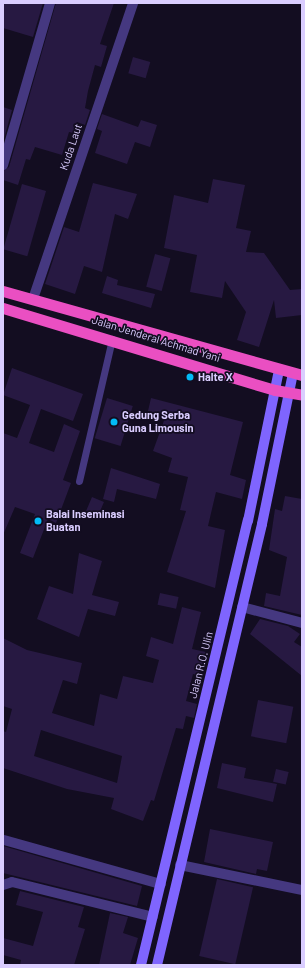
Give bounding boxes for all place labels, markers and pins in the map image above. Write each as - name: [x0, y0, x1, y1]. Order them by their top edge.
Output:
- place label: Halte X: [198, 370, 233, 384]
- marker: Halte X: [185, 372, 195, 382]
- place label: Gedung Serba Guna Limousin: [122, 409, 193, 435]
- marker: Gedung Serba Guna Limousin: [109, 417, 119, 427]
- place label: Balai Inseminasi Buatan: [46, 508, 125, 534]
- marker: Balai Inseminasi Buatan: [33, 516, 43, 526]

